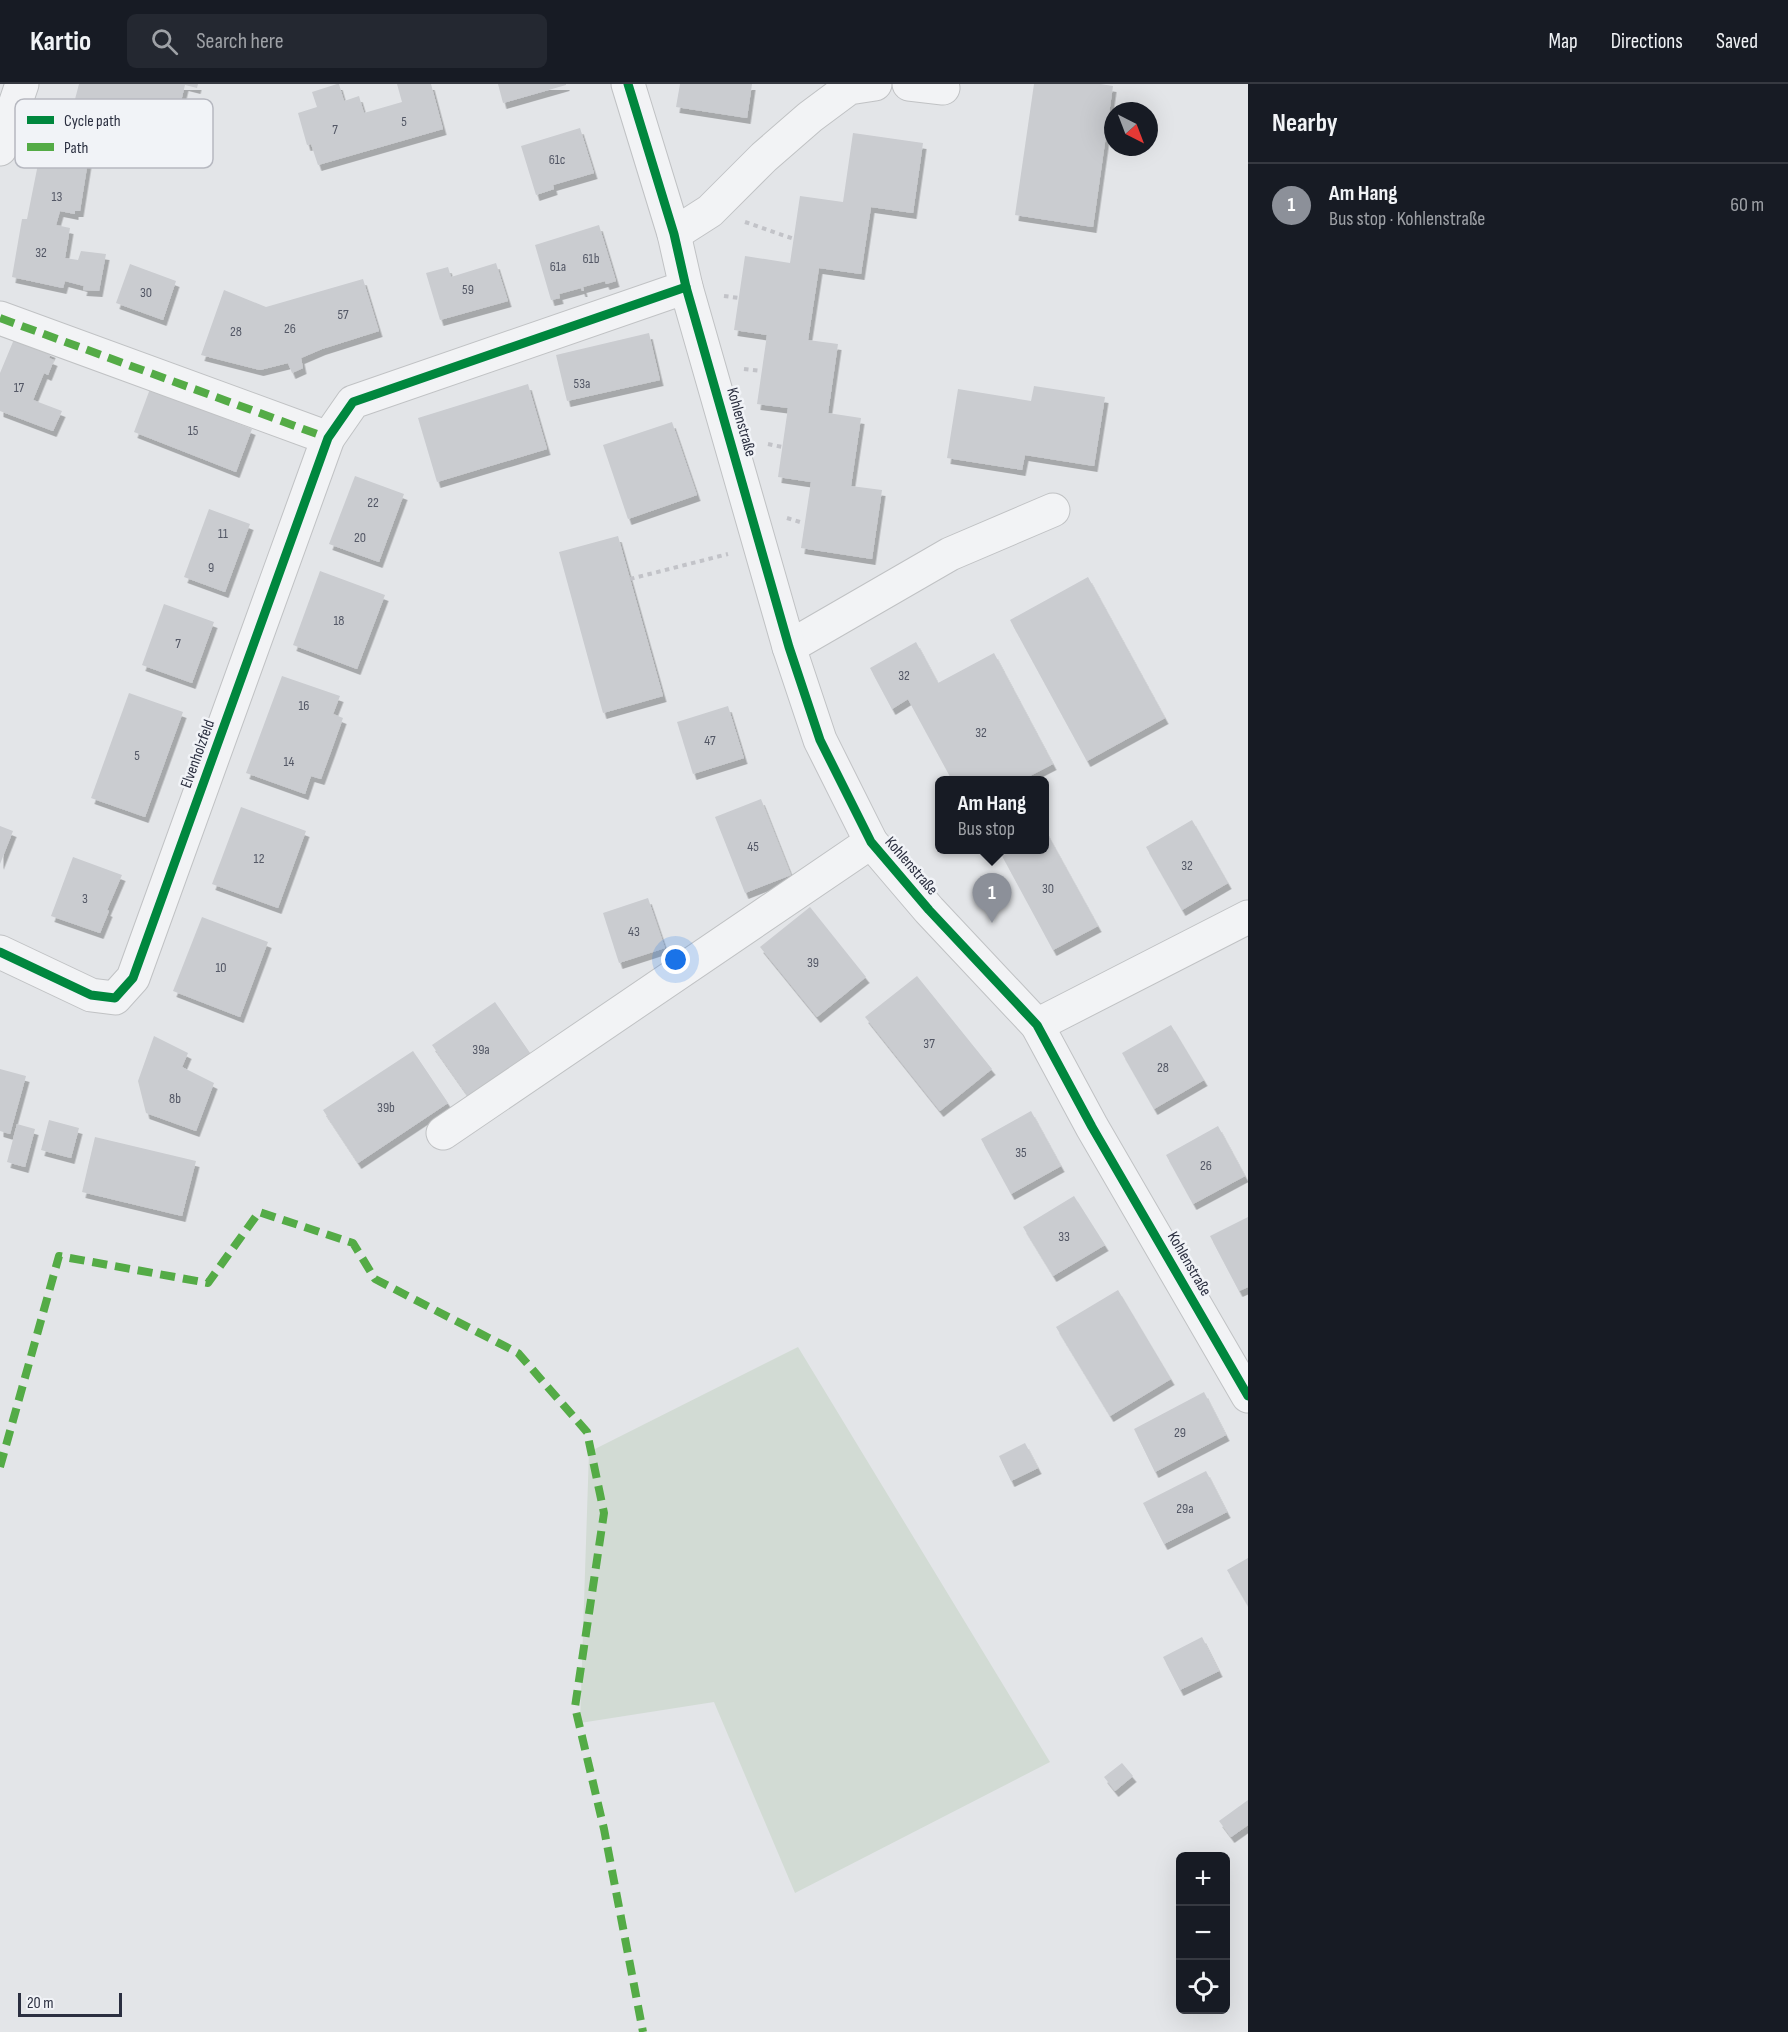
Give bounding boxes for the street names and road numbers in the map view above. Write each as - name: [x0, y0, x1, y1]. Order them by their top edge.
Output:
- street label: Kohlenstraße: [722, 385, 760, 459]
- street label: Elvenholzfeld: [177, 717, 219, 791]
- street label: Kohlenstraße: [881, 833, 941, 899]
- street label: Kohlenstraße: [1163, 1229, 1215, 1299]

